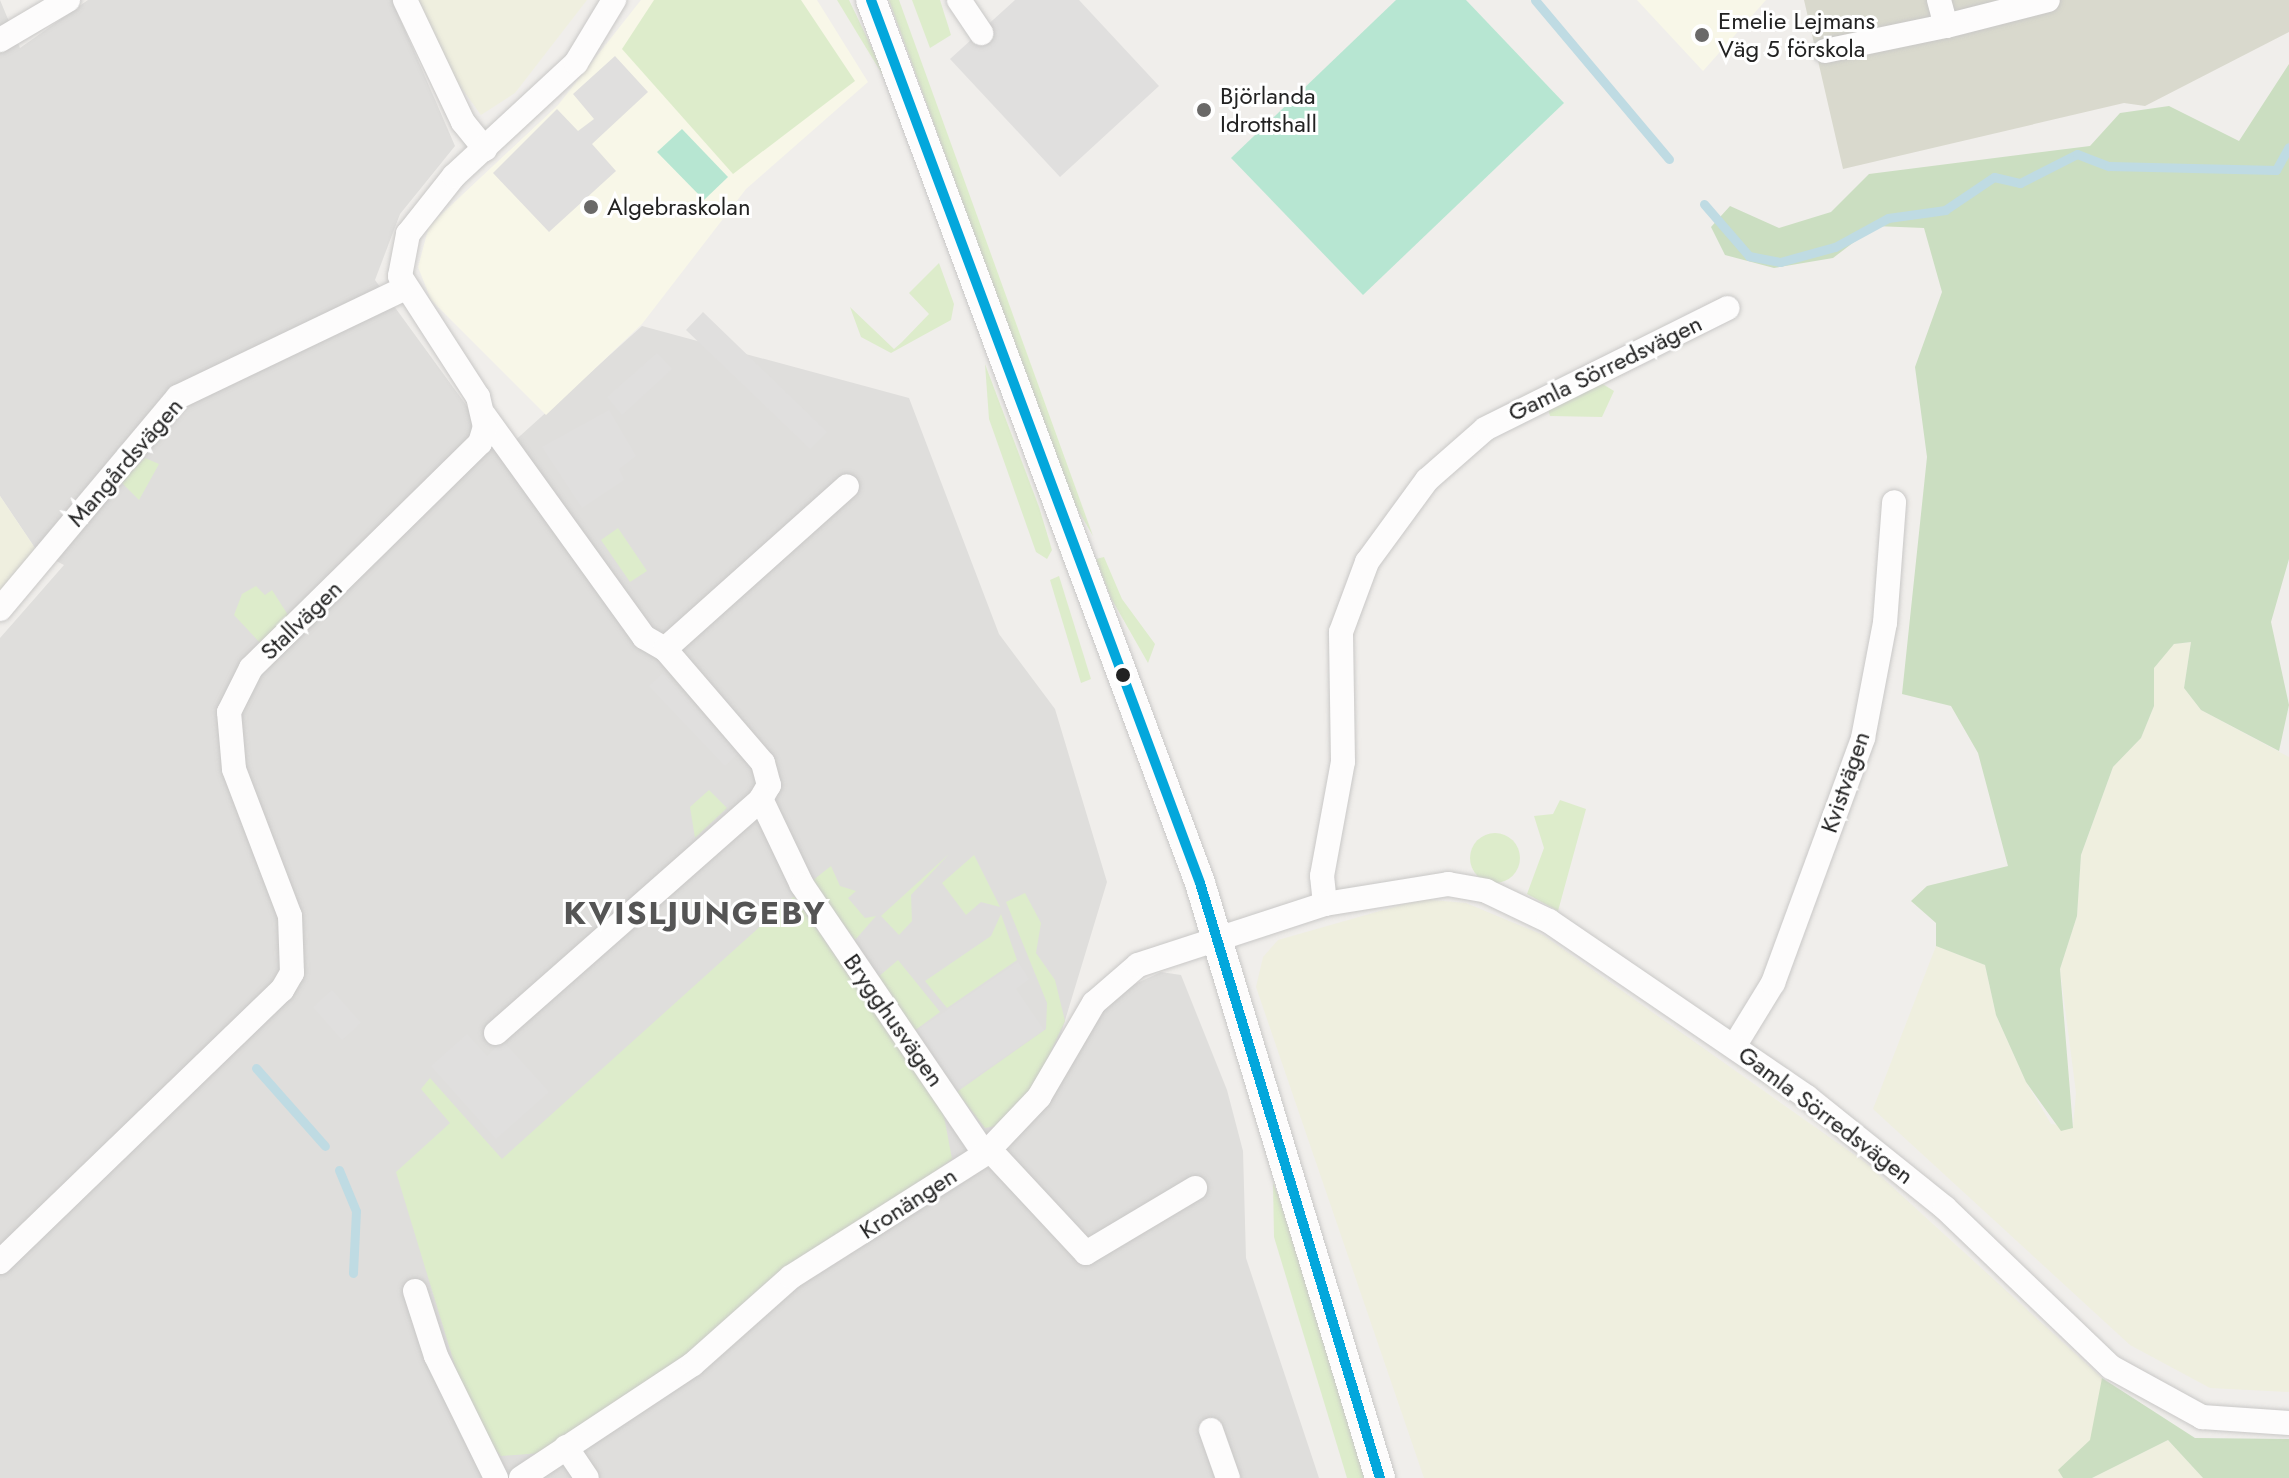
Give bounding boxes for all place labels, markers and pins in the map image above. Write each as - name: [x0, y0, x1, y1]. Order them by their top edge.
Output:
- place label: Emelie Lejmans Väg 5 förskola: [1718, 7, 1875, 63]
- marker: Emelie Lejmans Väg 5 förskola: [1693, 26, 1711, 44]
- place label: Björlanda Idrottshall: [1220, 82, 1317, 138]
- marker: Björlanda Idrottshall: [1195, 101, 1213, 119]
- place label: Algebraskolan: [607, 193, 750, 221]
- marker: Algebraskolan: [582, 198, 600, 216]
- unlabelled marker: [1115, 667, 1131, 683]

